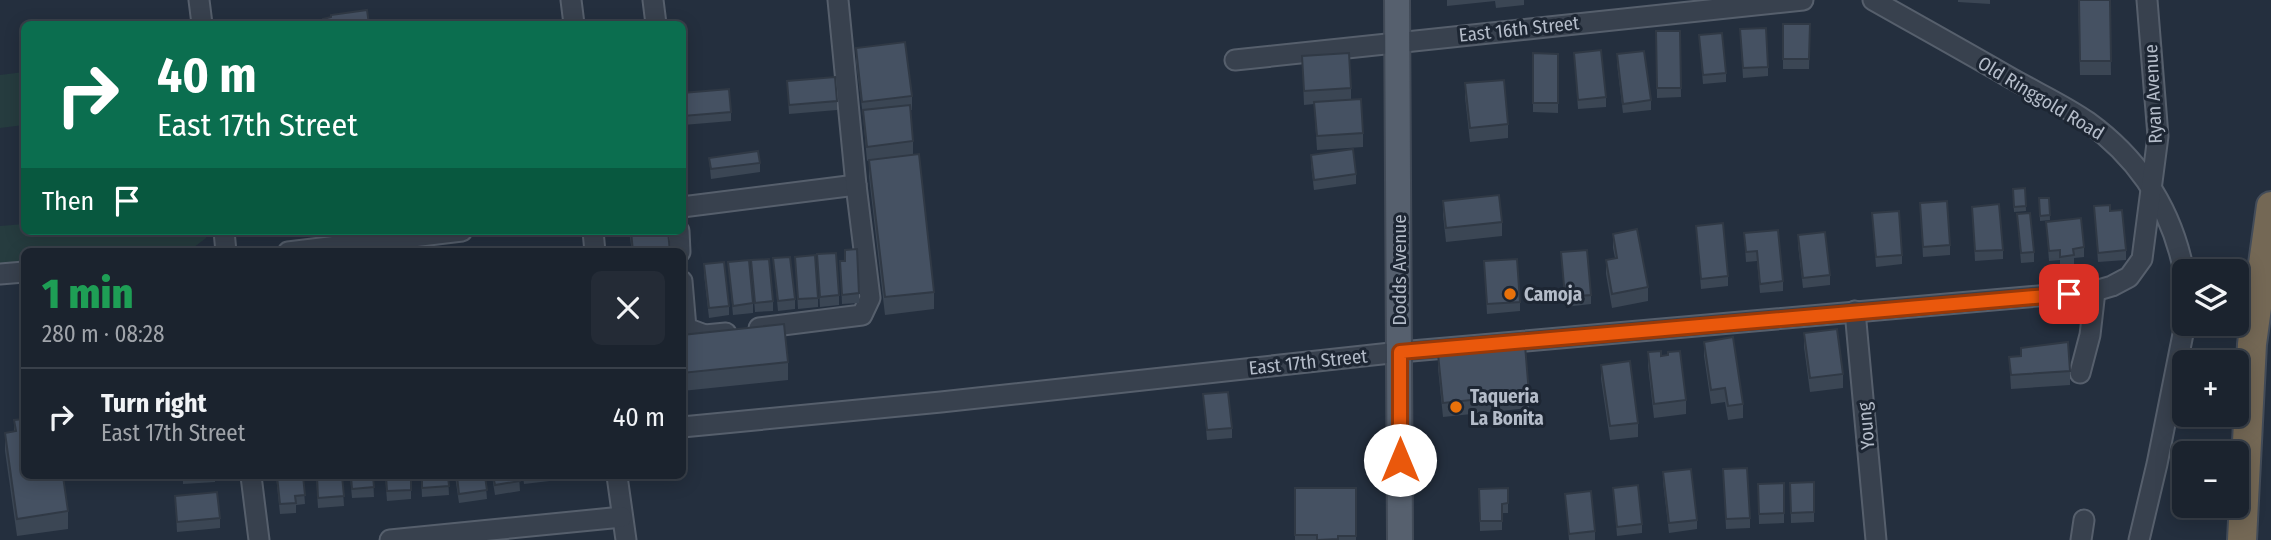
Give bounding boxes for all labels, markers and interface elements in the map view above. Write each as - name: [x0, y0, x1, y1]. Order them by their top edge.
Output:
- street label: East 16th Street: [1458, 11, 1581, 47]
- street label: Ryan Avenue: [2139, 44, 2167, 144]
- text: 40 m: [157, 46, 257, 105]
- icon: right: [42, 49, 133, 140]
- street label: Old Ringgold Road: [1974, 51, 2108, 145]
- text: East 17th Street: [157, 106, 358, 144]
- icon: arrive: [108, 182, 146, 220]
- text: Then: [42, 186, 94, 217]
- street label: Dodds Avenue: [1388, 214, 1411, 326]
- map controls: [2172, 259, 2249, 518]
- button: layers: [2172, 259, 2249, 336]
- pin: [2039, 264, 2099, 324]
- text: 1 min: [42, 269, 133, 319]
- button: close: [591, 271, 665, 345]
- icon: arrive: [2050, 275, 2088, 313]
- place label: Camoja: [1524, 283, 1582, 306]
- marker: Camoja: [1502, 286, 1518, 302]
- text: 280 m · 08:28: [42, 320, 164, 348]
- street label: East 17th Street: [1248, 344, 1369, 380]
- button: +: [2172, 350, 2249, 427]
- place label: Taqueria La Bonita: [1470, 385, 1544, 430]
- text: Turn right: [101, 388, 207, 419]
- icon: right: [42, 398, 80, 436]
- marker: Taqueria La Bonita: [1448, 399, 1464, 415]
- street label: Young: [1852, 401, 1880, 451]
- text: 40 m: [613, 402, 665, 433]
- text: East 17th Street: [101, 419, 245, 447]
- position arrow: [1363, 423, 1437, 497]
- button: −: [2172, 441, 2249, 518]

